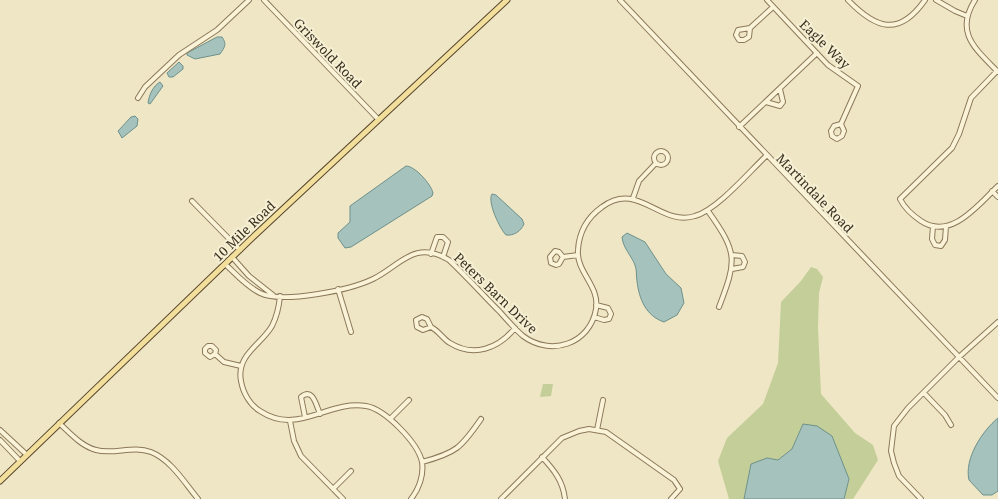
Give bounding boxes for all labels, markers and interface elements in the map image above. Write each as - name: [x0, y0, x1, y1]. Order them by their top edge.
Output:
- street label: Griswold Road: [290, 14, 366, 92]
- street label: Eagle Way: [796, 15, 855, 73]
- street label: Martindale Road: [772, 149, 858, 237]
- street label: 10 Mile Road: [209, 197, 279, 265]
- street label: Peters Barn Drive: [450, 248, 542, 338]

